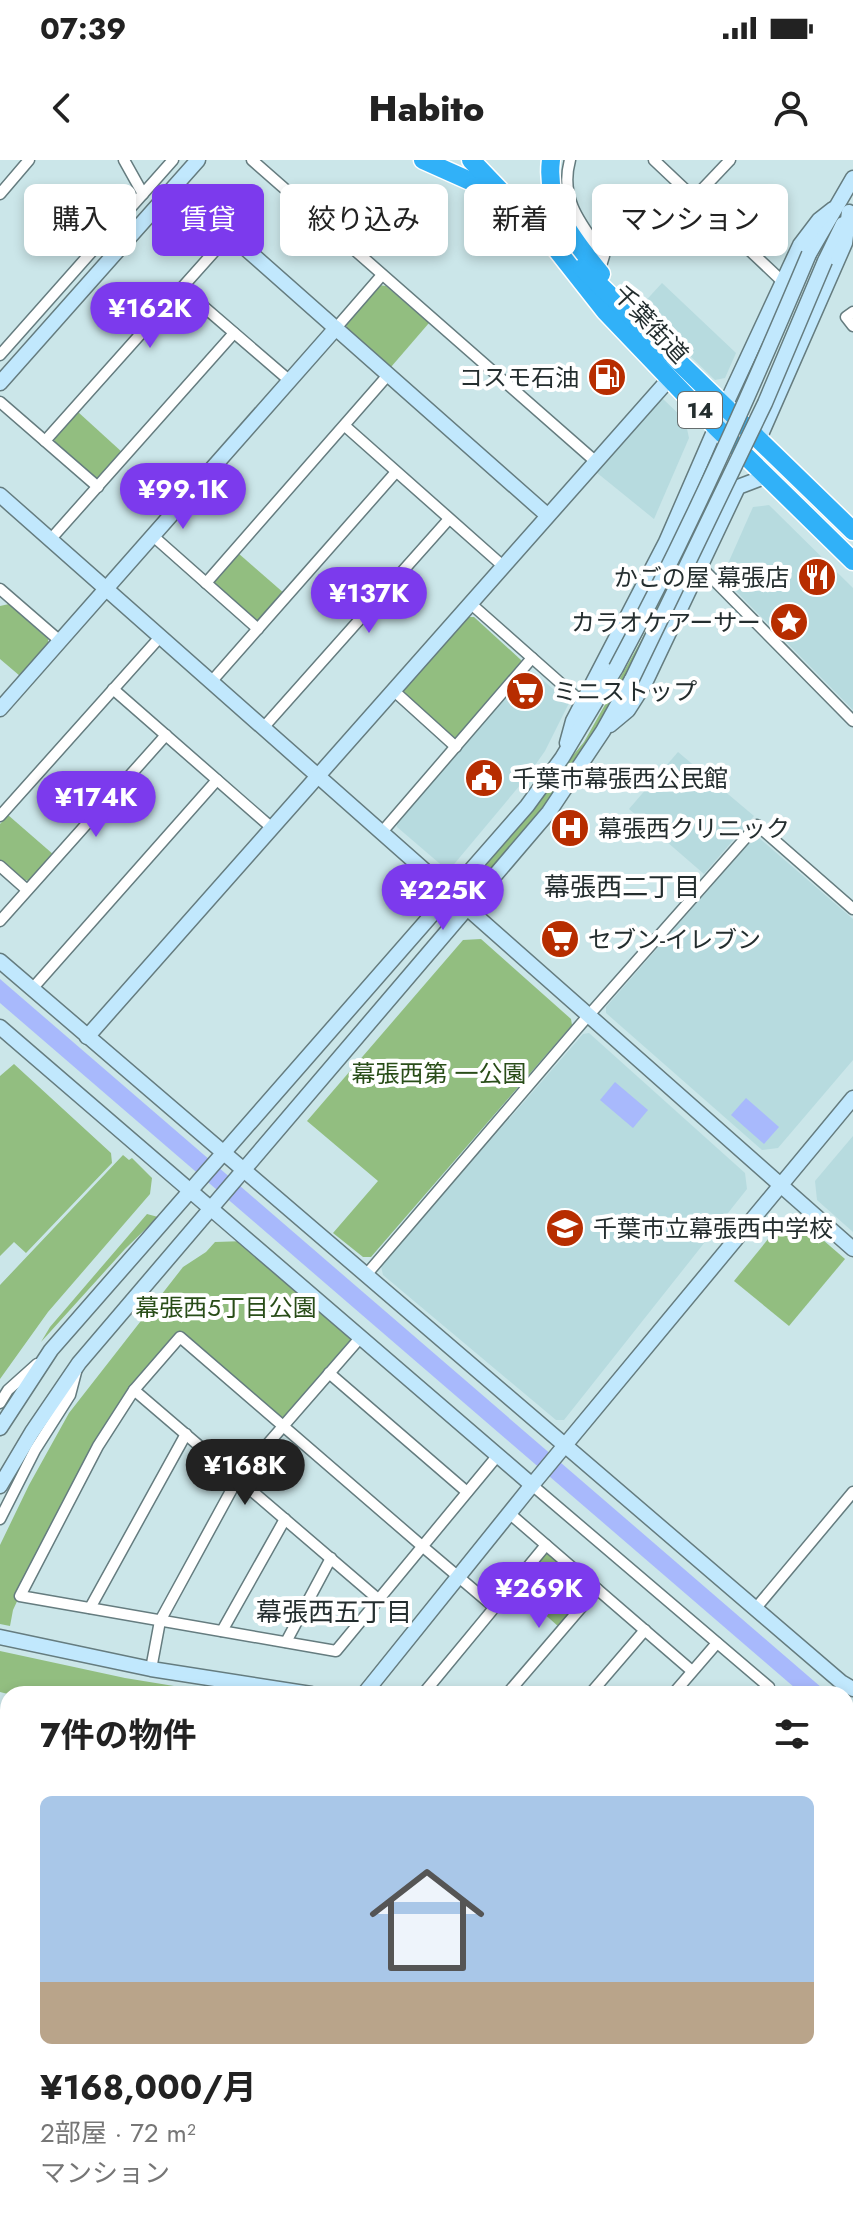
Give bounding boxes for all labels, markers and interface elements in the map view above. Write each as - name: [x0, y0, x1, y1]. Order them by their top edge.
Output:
- text: 07:39: [40, 7, 126, 50]
- text: Habito: [369, 82, 484, 134]
- icon: back: [40, 86, 84, 130]
- icon: person: [769, 86, 813, 130]
- chip: 購入: [24, 184, 136, 256]
- chip: 賃貸: [152, 184, 264, 256]
- chip: 絞り込み: [280, 184, 448, 256]
- chip: 新着: [464, 184, 576, 256]
- chip: マンション: [592, 184, 788, 256]
- street label: 千葉街道: [605, 277, 697, 371]
- pin: ¥162K: [94, 282, 206, 350]
- text: ¥162K: [108, 289, 192, 327]
- fuel station icon: コスモ石油: [586, 356, 628, 398]
- place label: コスモ石油: [459, 360, 579, 395]
- road number: 14: [678, 392, 722, 428]
- pin: ¥99.1K: [118, 463, 248, 531]
- text: ¥99.1K: [138, 470, 228, 508]
- restaurant icon: かごの屋 幕張店: [796, 556, 838, 598]
- place label: かごの屋 幕張店: [614, 560, 789, 595]
- pin: ¥137K: [313, 567, 425, 635]
- text: ¥137K: [329, 574, 409, 612]
- place icon: カラオケアーサー: [768, 601, 810, 643]
- place label: カラオケアーサー: [571, 605, 761, 640]
- supermarket icon: ミニストップ: [504, 670, 546, 712]
- place label: ミニストップ: [553, 674, 697, 709]
- public building icon: 千葉市幕張西公民館: [463, 757, 505, 799]
- place label: 千葉市幕張西公民館: [512, 761, 728, 796]
- pin: ¥174K: [40, 771, 152, 839]
- text: ¥174K: [55, 778, 137, 816]
- hospital icon: 幕張西クリニック: [549, 807, 591, 849]
- place label: 幕張西クリニック: [598, 811, 790, 846]
- pin: ¥225K: [387, 864, 499, 932]
- district label: 幕張西二丁目: [544, 868, 700, 906]
- text: ¥225K: [400, 871, 486, 909]
- supermarket icon: セブン-イレブン: [539, 918, 581, 960]
- place label: セブン-イレブン: [588, 922, 761, 957]
- park label: 幕張西第 一公園: [351, 1056, 527, 1091]
- school or university icon: 千葉市立幕張西中学校: [544, 1207, 586, 1249]
- place label: 千葉市立幕張西中学校: [593, 1211, 833, 1246]
- park label: 幕張西5丁目公園: [135, 1290, 317, 1325]
- pin: ¥168K: [189, 1439, 301, 1507]
- text: ¥168K: [204, 1446, 286, 1484]
- pin: ¥269K: [483, 1562, 595, 1630]
- text: ¥269K: [495, 1569, 583, 1607]
- district label: 幕張西五丁目: [256, 1593, 412, 1631]
- text: 7件の物件: [40, 1711, 197, 1760]
- icon: filters: [770, 1712, 814, 1756]
- icon: home: [355, 1848, 499, 1992]
- text: ¥168,000/月: [40, 2063, 257, 2112]
- text: 2部屋 · 72 m²: [40, 2114, 196, 2152]
- text: マンション: [40, 2154, 170, 2192]

